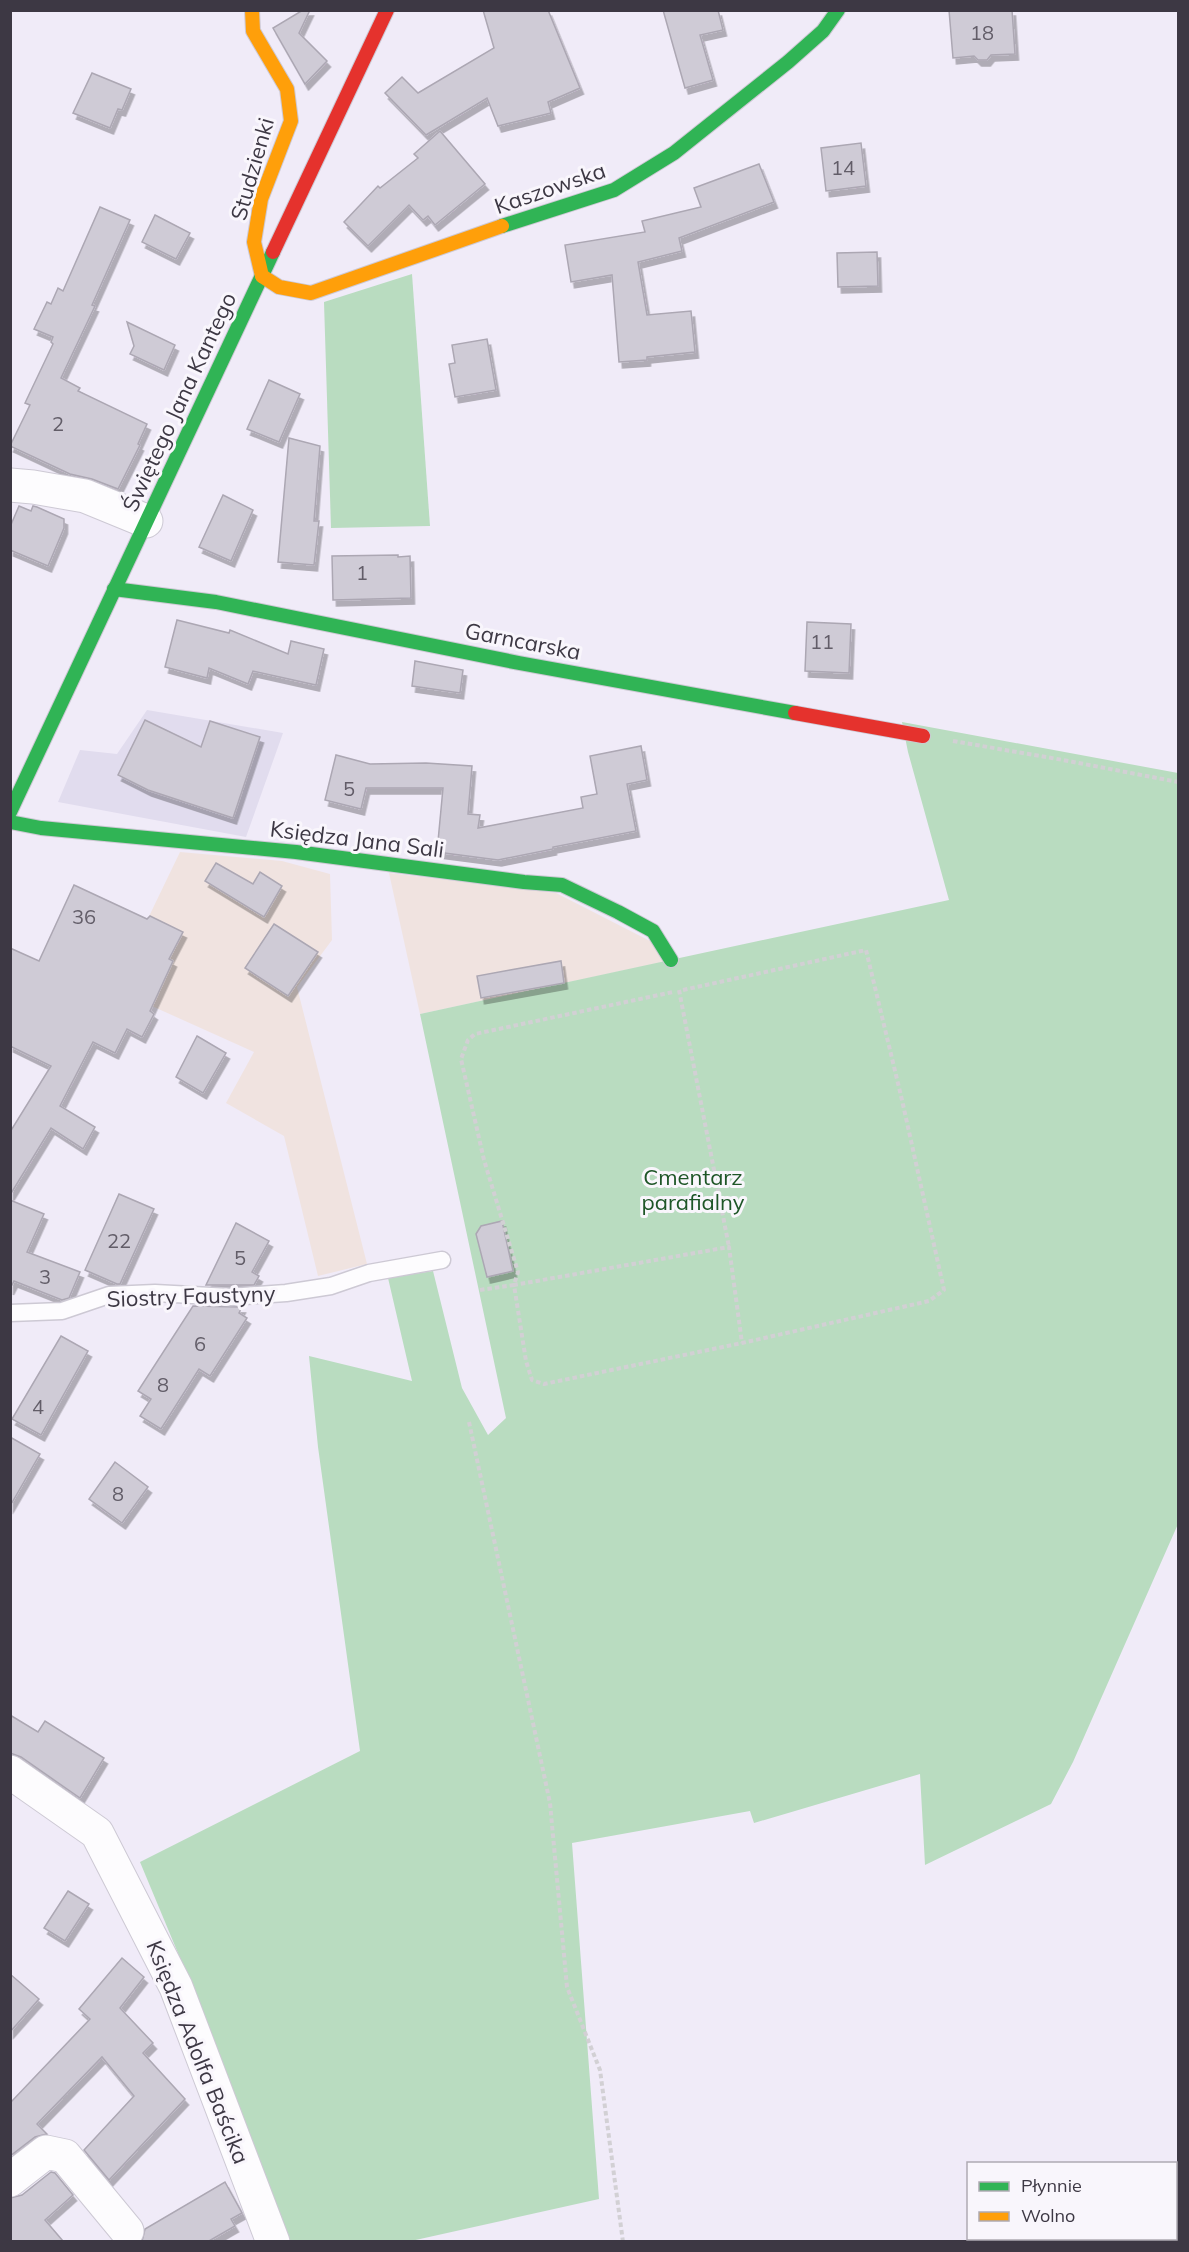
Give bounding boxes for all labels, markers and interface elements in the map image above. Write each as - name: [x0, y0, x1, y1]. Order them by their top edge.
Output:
- house number: 18: [970, 20, 994, 45]
- street label: Studzienki: [224, 115, 280, 223]
- house number: 14: [831, 155, 855, 180]
- street label: Kaszowska: [491, 156, 609, 220]
- street label: Świętego Jana Kantego: [116, 288, 242, 516]
- house number: 2: [52, 411, 64, 436]
- house number: 1: [356, 560, 368, 585]
- street label: Garncarska: [463, 616, 583, 666]
- house number: 11: [810, 629, 834, 654]
- house number: 5: [343, 776, 355, 801]
- street label: Księdza Jana Sali: [268, 814, 446, 864]
- house number: 36: [72, 904, 96, 929]
- park label: Cmentarz parafialny: [641, 1163, 745, 1216]
- house number: 22: [107, 1228, 131, 1253]
- house number: 5: [234, 1245, 246, 1270]
- house number: 3: [39, 1264, 51, 1289]
- street label: Siostry Faustyny: [106, 1279, 276, 1313]
- house number: 6: [194, 1331, 206, 1356]
- house number: 8: [157, 1372, 169, 1397]
- house number: 4: [32, 1394, 44, 1419]
- house number: 8: [112, 1481, 124, 1506]
- street label: Księdza Adolfa Baścika: [140, 1936, 256, 2168]
- legend: [967, 2162, 1177, 2240]
- text: Płynnie: [1021, 2174, 1082, 2197]
- text: Wolno: [1021, 2204, 1075, 2227]

